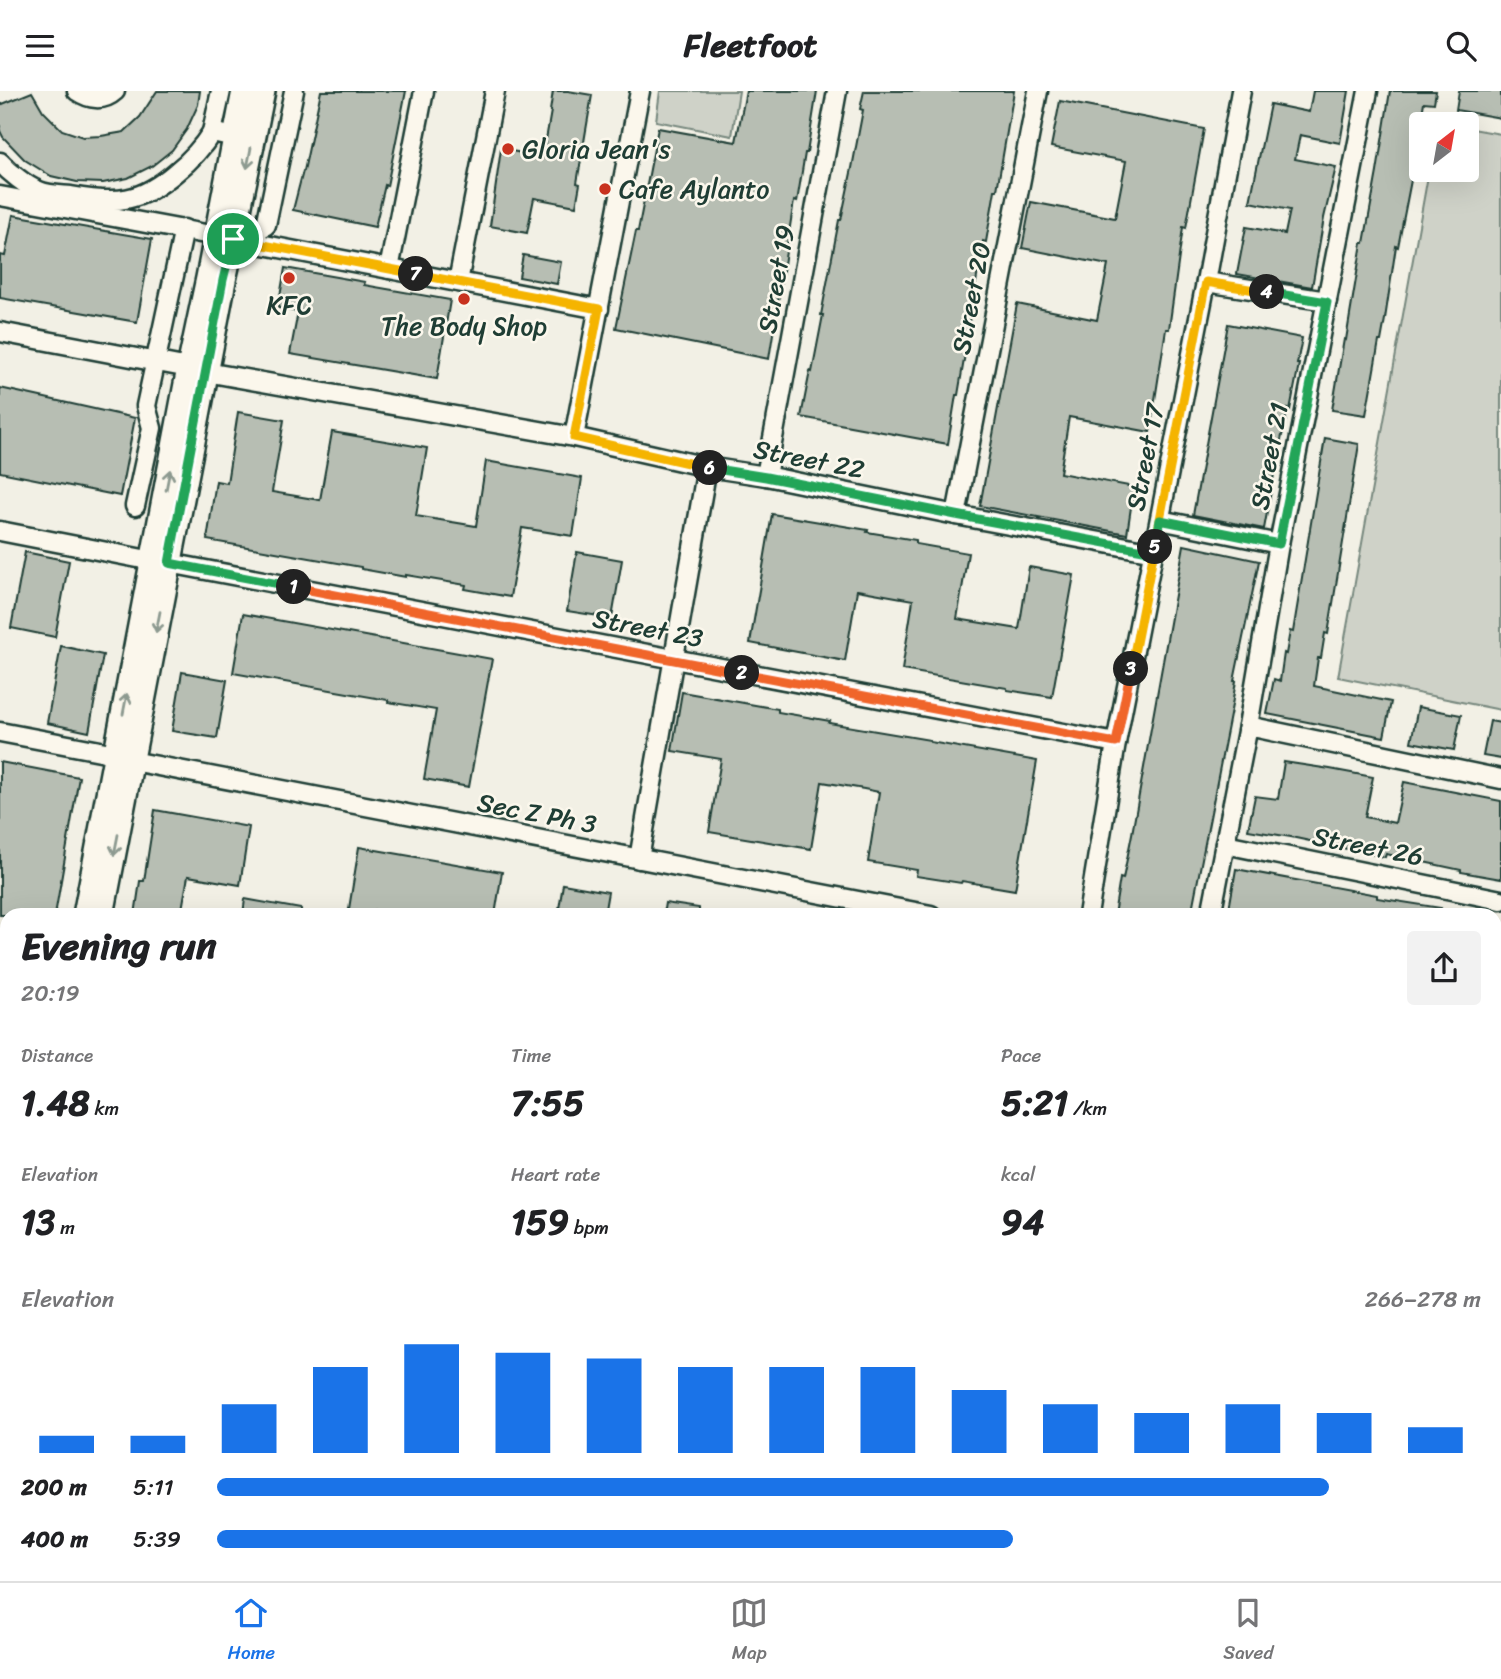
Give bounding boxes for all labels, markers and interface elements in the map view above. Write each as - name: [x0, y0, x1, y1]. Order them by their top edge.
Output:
- text: Fleetfoot: [684, 17, 817, 74]
- icon: menu: [21, 27, 59, 65]
- icon: search: [1442, 27, 1480, 65]
- north arrow: [1409, 112, 1479, 182]
- map controls: [1409, 112, 1479, 182]
- place label: Gloria Jean's: [522, 126, 671, 172]
- marker: Gloria Jean's: [500, 141, 516, 157]
- one-way arrow: [242, 146, 256, 169]
- place label: Cafe Aylanto: [619, 166, 770, 212]
- marker: Cafe Aylanto: [597, 181, 613, 197]
- pin: [203, 209, 263, 269]
- icon: arrive: [214, 220, 252, 258]
- street label: Street 19: [744, 221, 808, 337]
- street label: Street 20: [938, 238, 1004, 358]
- pin: 7: [398, 257, 434, 291]
- text: 7: [410, 257, 421, 290]
- marker: KFC: [281, 270, 297, 286]
- pin: 4: [1250, 275, 1284, 309]
- text: 4: [1261, 275, 1272, 308]
- place label: KFC: [266, 282, 312, 328]
- marker: The Body Shop: [456, 291, 472, 307]
- place label: The Body Shop: [381, 303, 547, 349]
- street label: Street 17: [1112, 397, 1178, 515]
- street label: Street 21: [1236, 398, 1302, 514]
- street label: Street 22: [749, 426, 869, 492]
- pin: 6: [692, 451, 728, 485]
- text: 6: [704, 451, 715, 484]
- one-way arrow: [162, 469, 175, 492]
- pin: 5: [1138, 529, 1172, 565]
- text: 5: [1149, 530, 1160, 563]
- pin: 1: [276, 569, 312, 605]
- text: 1: [289, 570, 298, 603]
- street label: Street 23: [589, 595, 707, 661]
- one-way arrow: [151, 610, 165, 633]
- pin: 3: [1114, 651, 1148, 687]
- text: 3: [1125, 652, 1136, 685]
- pin: 2: [724, 655, 760, 691]
- text: 2: [736, 656, 747, 689]
- one-way arrow: [119, 693, 133, 716]
- street label: Sec Z Ph 3: [473, 779, 601, 847]
- street label: Street 26: [1309, 813, 1427, 879]
- one-way arrow: [108, 833, 122, 856]
- text: Evening run: [21, 913, 217, 980]
- button: share: [1407, 931, 1481, 1005]
- text: 20:19: [21, 973, 80, 1014]
- text: Distance: [21, 1039, 93, 1072]
- text: Time: [511, 1039, 551, 1072]
- text: Pace: [1001, 1039, 1041, 1072]
- text: 1.48: [21, 1072, 90, 1134]
- text: 7:55: [511, 1072, 584, 1134]
- text: 5:21: [1001, 1072, 1068, 1134]
- text: km: [90, 1092, 119, 1125]
- text: /km: [1068, 1092, 1107, 1125]
- text: Elevation: [21, 1158, 98, 1191]
- text: Heart rate: [511, 1158, 600, 1191]
- text: kcal: [1001, 1158, 1036, 1191]
- text: 13: [21, 1191, 55, 1253]
- text: 159: [511, 1191, 569, 1253]
- text: 94: [1001, 1191, 1044, 1253]
- text: m: [55, 1211, 75, 1244]
- text: bpm: [569, 1211, 609, 1244]
- text: Elevation: [21, 1279, 114, 1320]
- text: 266–278 m: [1365, 1279, 1481, 1320]
- text: 200 m: [21, 1467, 87, 1508]
- text: 5:11: [133, 1467, 174, 1508]
- text: 400 m: [21, 1519, 88, 1560]
- text: 5:39: [133, 1519, 181, 1560]
- tab: Home: [228, 1594, 275, 1669]
- tab: Map: [730, 1594, 768, 1669]
- tab: Saved: [1223, 1594, 1273, 1669]

